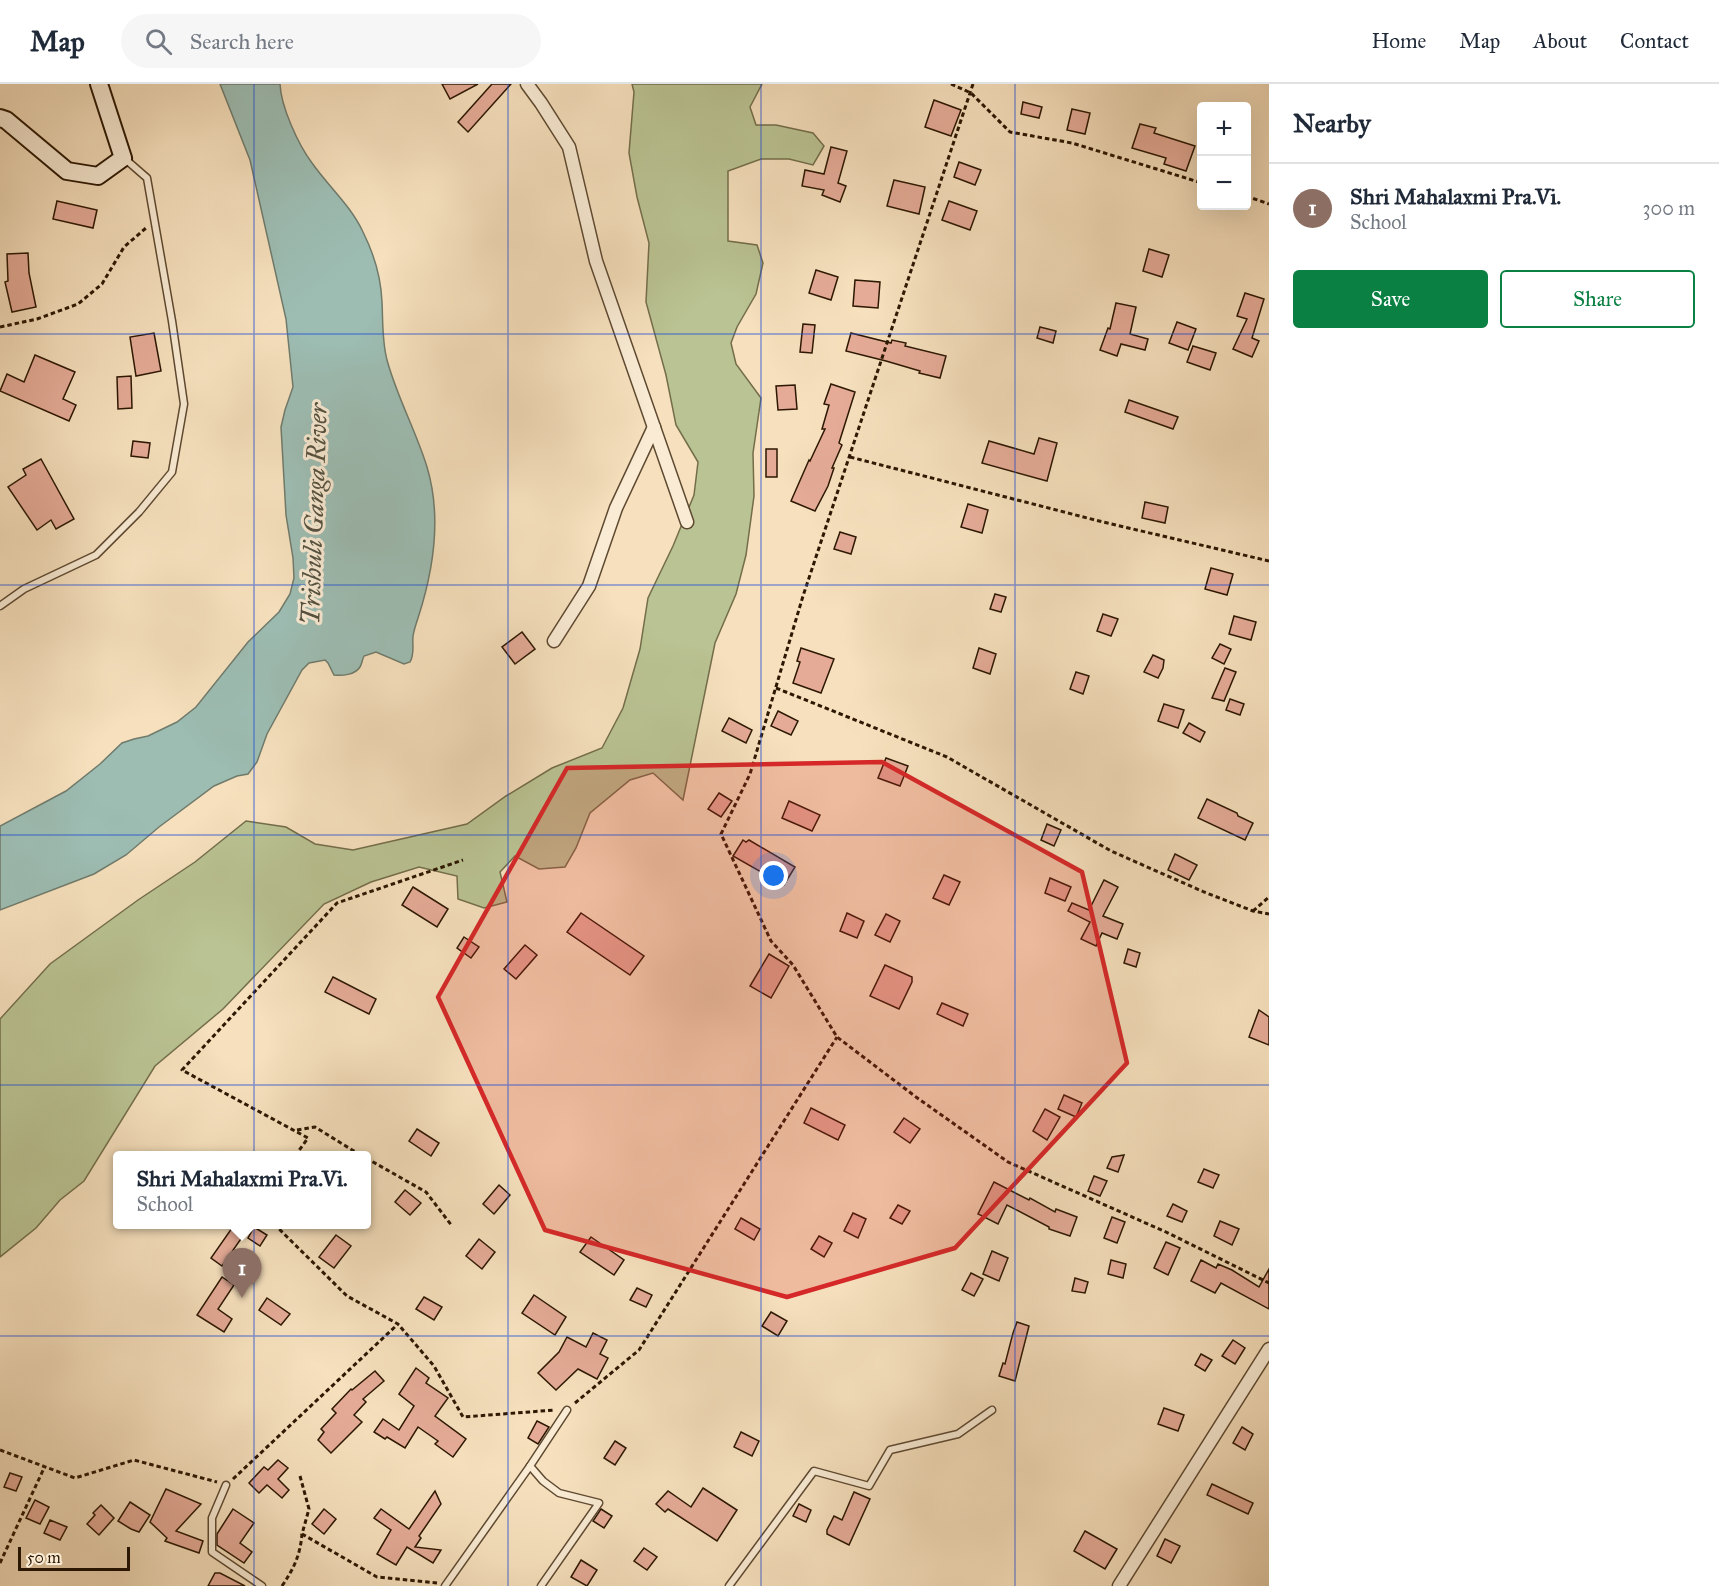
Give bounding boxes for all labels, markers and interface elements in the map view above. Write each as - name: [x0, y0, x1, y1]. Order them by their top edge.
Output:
- search box: [121, 14, 541, 68]
- text: Map: [30, 24, 85, 59]
- icon: search: [142, 25, 175, 58]
- text: Search here: [190, 28, 294, 55]
- text: Home: [1371, 28, 1426, 54]
- text: Map: [1459, 28, 1500, 54]
- text: About: [1533, 28, 1587, 54]
- text: Contact: [1620, 28, 1689, 54]
- map controls: [1197, 102, 1251, 210]
- button: +: [1197, 102, 1251, 156]
- text: Nearby: [1293, 107, 1371, 139]
- button: −: [1197, 156, 1251, 210]
- text: Shri Mahalaxmi Pra.Vi.: [1350, 183, 1561, 210]
- text: 1: [1309, 196, 1316, 220]
- text: 300 m: [1643, 196, 1695, 220]
- text: School: [1350, 210, 1407, 234]
- button: Save: [1293, 270, 1488, 328]
- button: Share: [1500, 270, 1695, 328]
- water label: Trishuli Ganga River: [294, 401, 334, 625]
- your location: [759, 861, 788, 890]
- popup: [113, 1151, 371, 1229]
- text: Shri Mahalaxmi Pra.Vi.: [136, 1165, 348, 1192]
- text: School: [136, 1192, 193, 1216]
- pin: 1: [222, 1248, 262, 1298]
- scale bar: [18, 1544, 130, 1572]
- text: 50 m: [27, 1548, 61, 1567]

